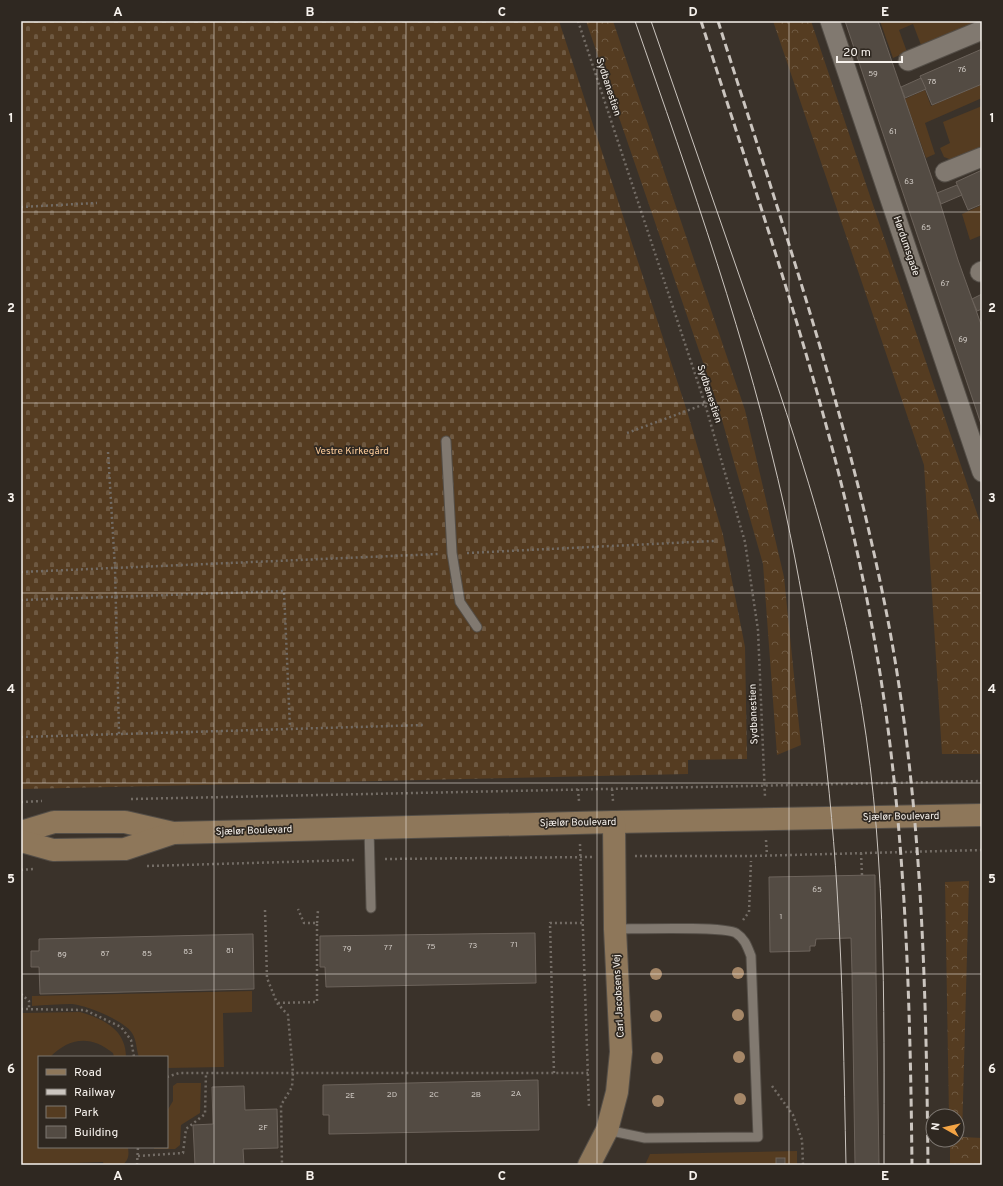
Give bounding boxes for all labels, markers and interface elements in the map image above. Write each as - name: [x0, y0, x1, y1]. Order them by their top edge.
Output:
- text: A: [113, 5, 123, 21]
- text: B: [306, 5, 315, 21]
- text: C: [498, 5, 506, 21]
- text: D: [688, 5, 698, 21]
- text: E: [881, 5, 889, 21]
- scale bar: [837, 38, 902, 64]
- text: 20 m: [843, 45, 871, 61]
- street label: Sydbanestien: [592, 56, 624, 118]
- house number: 76: [958, 65, 966, 75]
- house number: 59: [868, 69, 878, 79]
- house number: 78: [928, 77, 937, 87]
- text: 1: [8, 111, 14, 127]
- text: 1: [989, 111, 995, 127]
- house number: 61: [889, 127, 897, 137]
- house number: 63: [904, 177, 914, 187]
- street label: Hørdumsgade: [890, 214, 922, 278]
- house number: 65: [921, 223, 931, 233]
- house number: 67: [941, 279, 949, 289]
- text: 2: [7, 301, 15, 317]
- text: 2: [988, 301, 996, 317]
- house number: 69: [958, 335, 968, 345]
- street label: Sydbanestien: [693, 363, 725, 425]
- park label: Vestre Kirkegård: [315, 445, 389, 458]
- text: 3: [7, 491, 15, 507]
- text: 3: [988, 491, 996, 507]
- text: 4: [7, 682, 15, 698]
- text: 4: [988, 682, 996, 698]
- street label: Sydbanestien: [746, 683, 762, 745]
- street label: Sjælør Boulevard: [863, 810, 939, 824]
- street label: Sjælør Boulevard: [540, 816, 616, 830]
- street label: Sjælør Boulevard: [215, 823, 293, 839]
- text: 5: [7, 872, 15, 888]
- text: 5: [988, 872, 996, 888]
- house number: 65: [812, 885, 822, 895]
- house number: 1: [780, 912, 782, 922]
- house number: 71: [510, 940, 518, 950]
- house number: 73: [469, 941, 478, 951]
- house number: 75: [426, 942, 436, 952]
- house number: 77: [384, 943, 392, 953]
- house number: 79: [343, 944, 352, 954]
- house number: 81: [226, 946, 234, 956]
- house number: 83: [183, 947, 193, 957]
- house number: 87: [101, 949, 109, 959]
- house number: 85: [142, 949, 152, 959]
- house number: 89: [57, 950, 67, 960]
- street label: Carl Jacobsens Vej: [610, 954, 628, 1038]
- legend: [38, 1056, 168, 1148]
- text: 6: [7, 1062, 15, 1078]
- text: 6: [988, 1062, 996, 1078]
- text: Road: [74, 1065, 102, 1081]
- text: Railway: [74, 1085, 115, 1101]
- house number: 2A: [511, 1089, 522, 1099]
- house number: 2D: [387, 1090, 397, 1100]
- house number: 2C: [429, 1090, 439, 1100]
- house number: 2B: [471, 1090, 481, 1100]
- house number: 2E: [345, 1091, 355, 1101]
- text: Park: [74, 1105, 99, 1121]
- north arrow: [925, 1108, 965, 1148]
- text: N: [929, 1122, 944, 1132]
- house number: 2F: [258, 1123, 268, 1133]
- text: Building: [74, 1125, 118, 1141]
- text: A: [113, 1169, 123, 1185]
- text: B: [306, 1169, 315, 1185]
- text: C: [498, 1169, 506, 1185]
- text: D: [688, 1169, 698, 1185]
- text: E: [881, 1169, 889, 1185]

